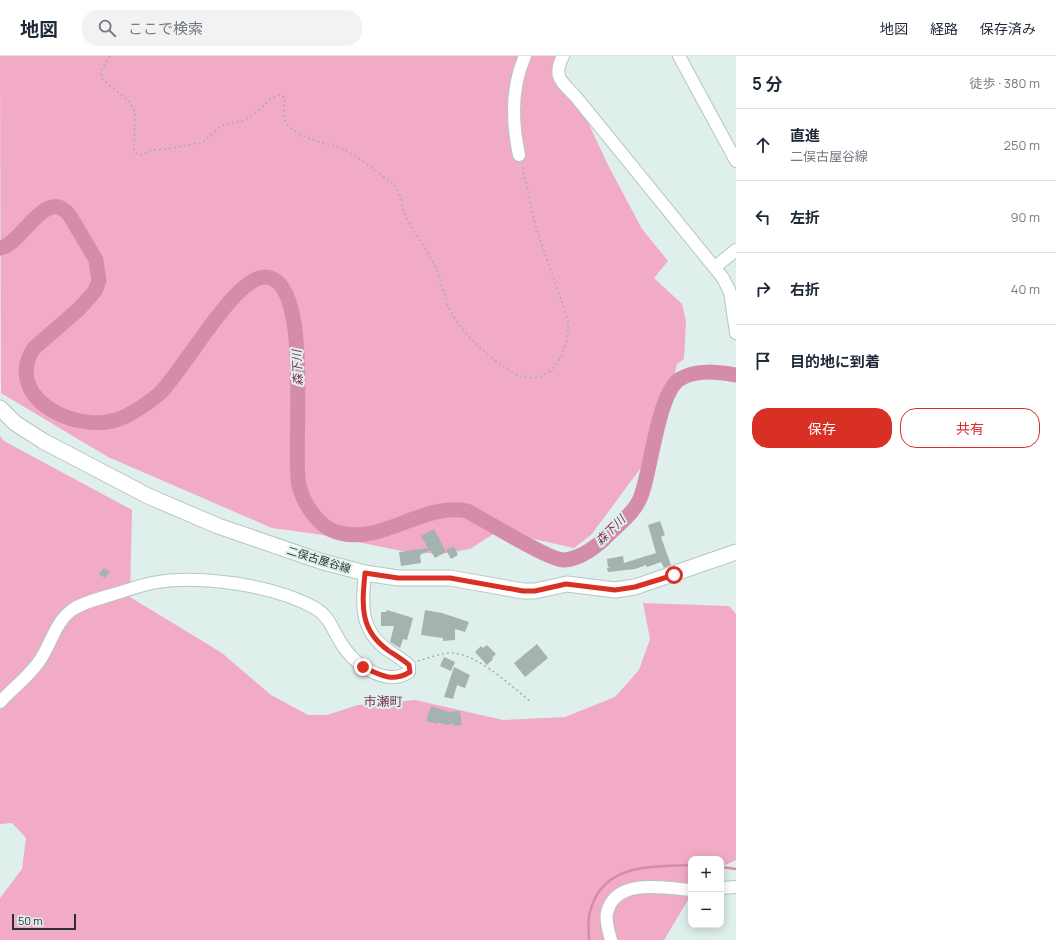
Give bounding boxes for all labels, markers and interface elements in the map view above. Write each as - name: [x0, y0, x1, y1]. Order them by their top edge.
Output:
- search box: [82, 10, 362, 46]
- text: 地図: [20, 16, 58, 42]
- icon: search: [96, 17, 118, 39]
- text: ここで検索: [128, 18, 203, 39]
- text: 地図: [880, 19, 908, 38]
- text: 経路: [930, 19, 958, 38]
- text: 保存済み: [980, 19, 1036, 38]
- text: 5 分: [752, 72, 782, 95]
- text: 徒歩 · 380 m: [970, 74, 1040, 92]
- text: 直進: [790, 125, 820, 146]
- icon: ahead: [752, 134, 774, 156]
- text: 250 m: [1004, 136, 1040, 154]
- text: 二俣古屋谷線: [790, 147, 868, 165]
- icon: left: [752, 206, 774, 228]
- text: 左折: [790, 207, 820, 228]
- text: 90 m: [1010, 208, 1040, 226]
- icon: right: [752, 278, 774, 300]
- text: 右折: [790, 279, 820, 300]
- text: 40 m: [1011, 280, 1040, 298]
- water label: 森下川: [288, 348, 306, 386]
- icon: arrive: [752, 350, 774, 372]
- text: 目的地に到着: [790, 351, 880, 372]
- button: 保存: [752, 408, 892, 448]
- button: 共有: [900, 408, 1040, 448]
- water label: 森下川: [591, 510, 630, 549]
- street label: 二俣古屋谷線: [285, 542, 353, 576]
- route start: [665, 566, 683, 584]
- route end: [354, 658, 372, 676]
- district label: 市瀬町: [363, 692, 403, 710]
- map controls: [688, 856, 724, 928]
- button: +: [688, 856, 724, 892]
- button: −: [688, 892, 724, 928]
- scale bar: [12, 912, 76, 931]
- text: 50 m: [18, 913, 43, 928]

